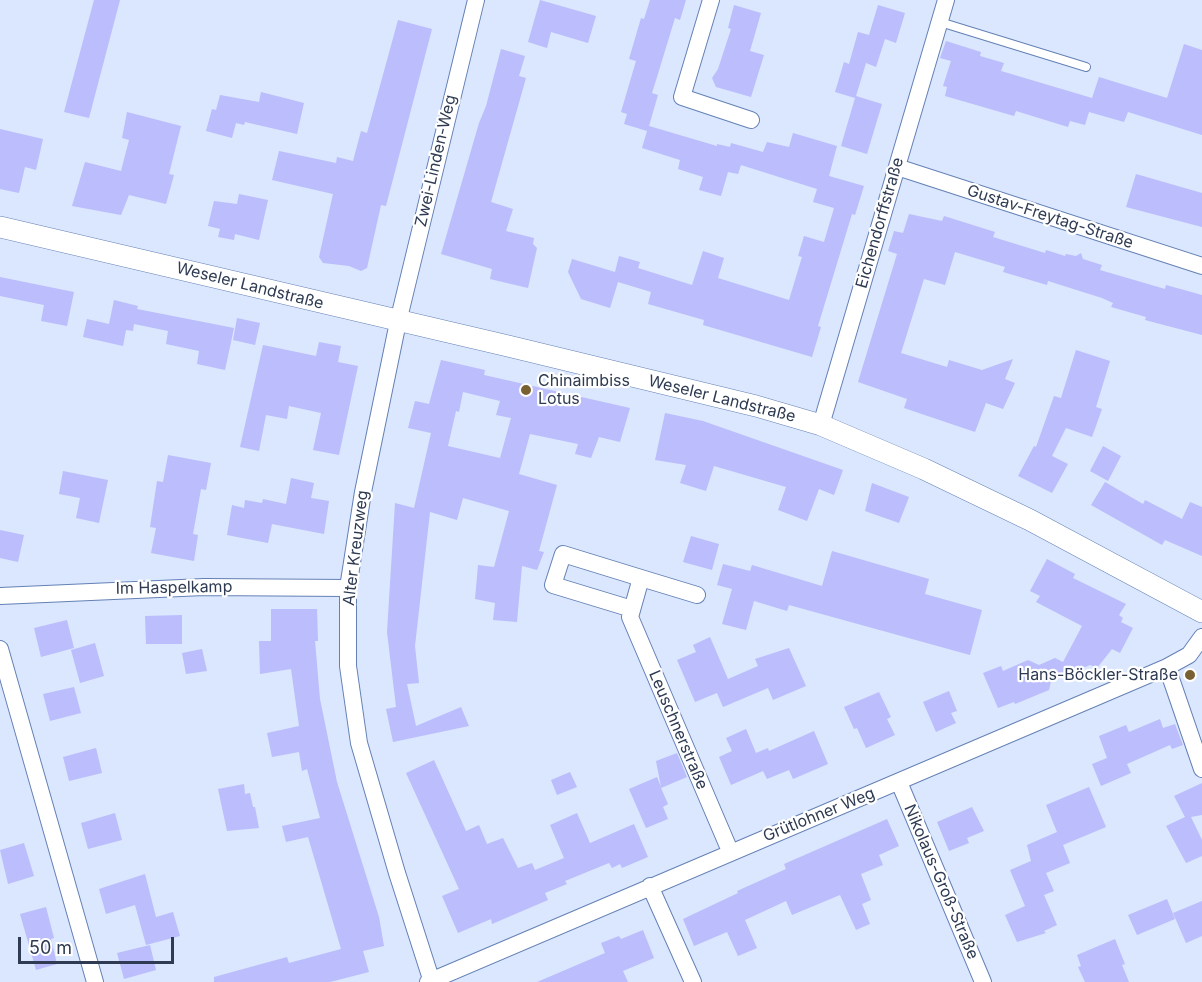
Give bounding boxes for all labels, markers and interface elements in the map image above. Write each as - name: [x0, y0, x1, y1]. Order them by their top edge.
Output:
- street label: Zwei-Linden-Weg: [411, 93, 461, 229]
- street label: Eichendorffstraße: [852, 155, 908, 291]
- street label: Gustav-Freytag-Straße: [964, 181, 1136, 253]
- street label: Weseler Landstraße: [174, 258, 326, 314]
- place label: Chinaimbiss Lotus: [538, 371, 630, 409]
- street label: Weseler Landstraße: [646, 371, 798, 427]
- marker: Chinaimbiss Lotus: [519, 383, 533, 397]
- street label: Alter Kreuzweg: [339, 489, 373, 607]
- street label: Im Haspelkamp: [115, 577, 233, 599]
- place label: Hans-Böckler-Straße: [1018, 665, 1178, 685]
- street label: Leuschnerstraße: [644, 668, 712, 792]
- marker: Hans-Böckler-Straße: [1183, 668, 1197, 682]
- street label: Grütlohner Weg: [760, 784, 878, 846]
- street label: Nikolaus-Groß-Straße: [900, 802, 982, 962]
- scale bar: [21, 925, 177, 963]
- text: 50 m: [29, 937, 72, 958]

